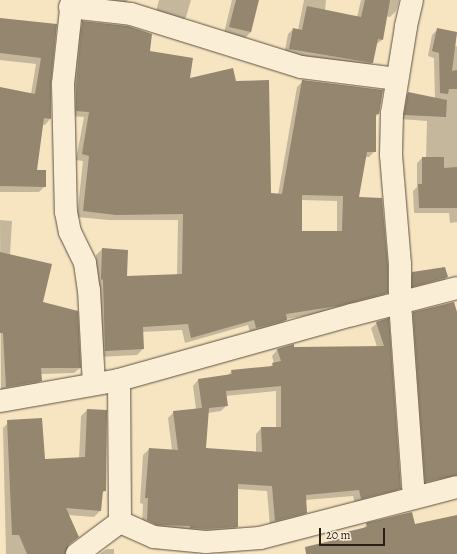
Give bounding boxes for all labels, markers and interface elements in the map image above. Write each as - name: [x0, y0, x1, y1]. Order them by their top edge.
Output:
- scale bar: [321, 520, 387, 546]
- text: 20 m: [326, 527, 350, 543]

